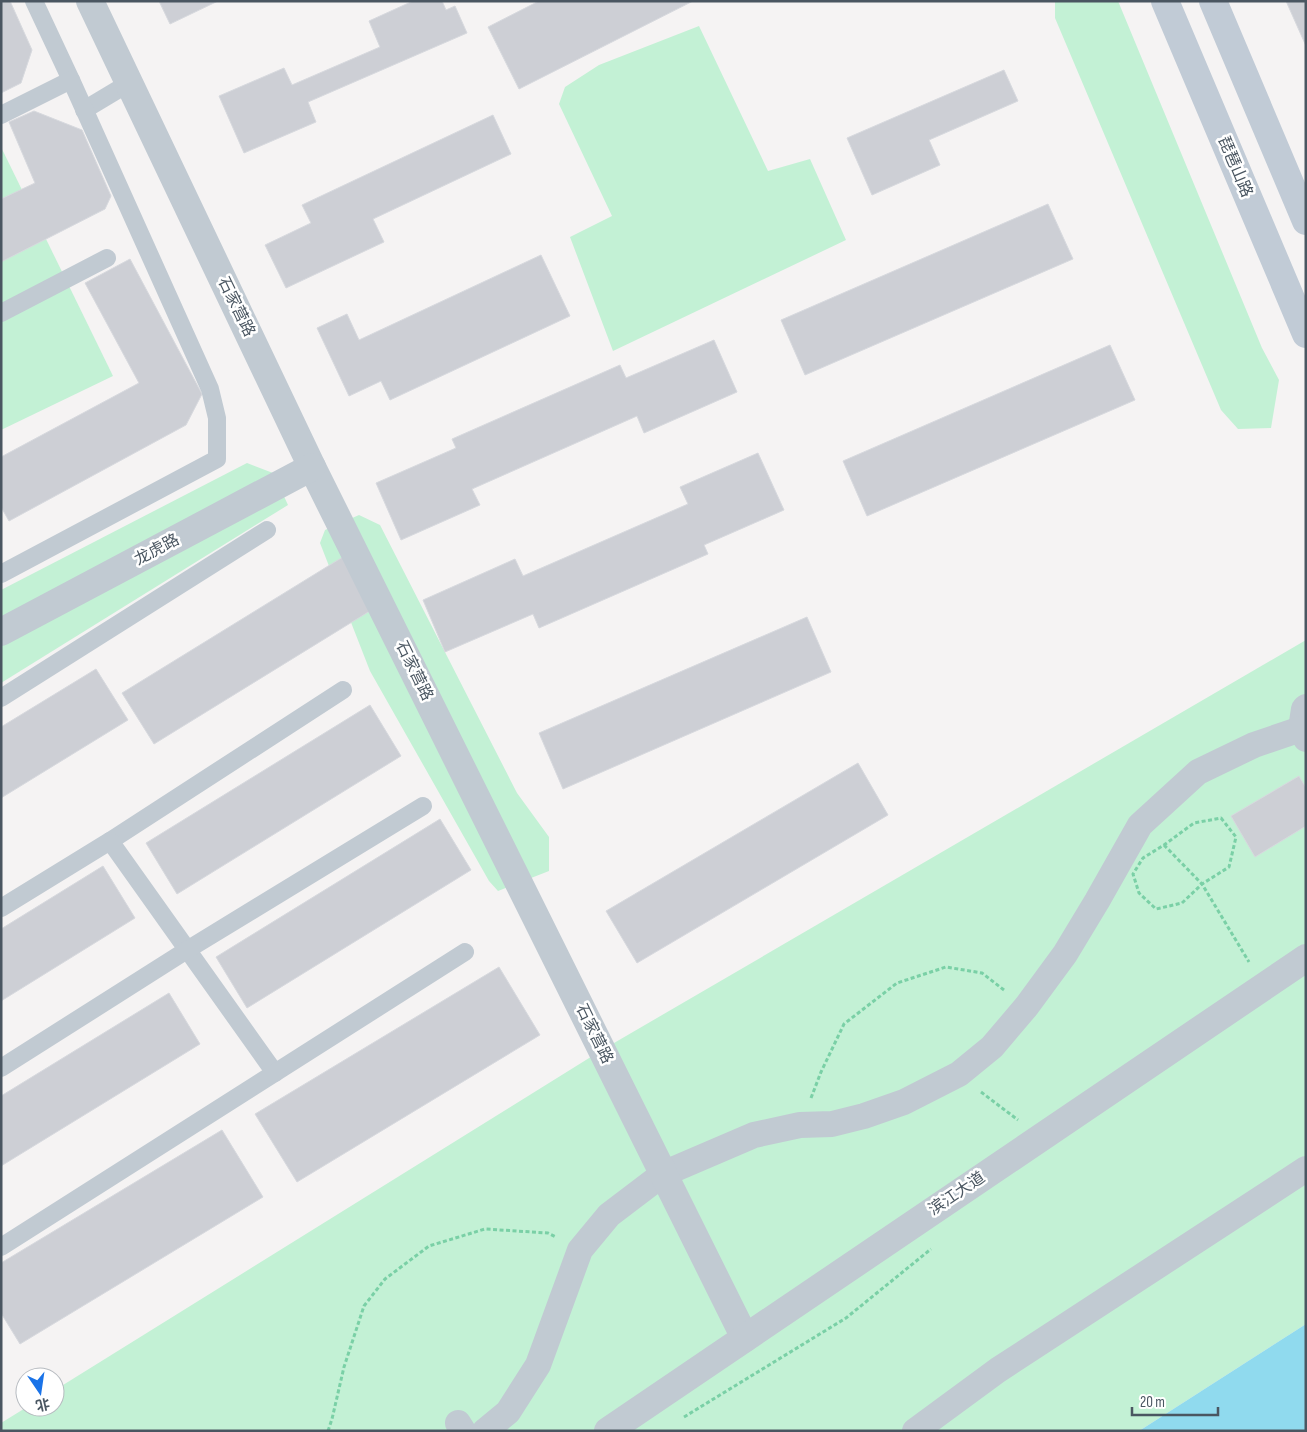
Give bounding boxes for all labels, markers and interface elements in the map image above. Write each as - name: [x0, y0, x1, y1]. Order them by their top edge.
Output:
- street label: 琵琶山路: [1214, 134, 1256, 200]
- street label: 石家营路: [213, 274, 259, 340]
- street label: 龙虎路: [131, 530, 183, 570]
- street label: 石家营路: [391, 638, 437, 704]
- street label: 石家营路: [571, 1001, 617, 1067]
- street label: 滨江大道: [925, 1168, 989, 1220]
- north arrow: [15, 1367, 65, 1417]
- scale bar: [1132, 1384, 1218, 1416]
- text: 20 m: [1140, 1393, 1165, 1412]
- text: 北: [34, 1394, 52, 1414]

